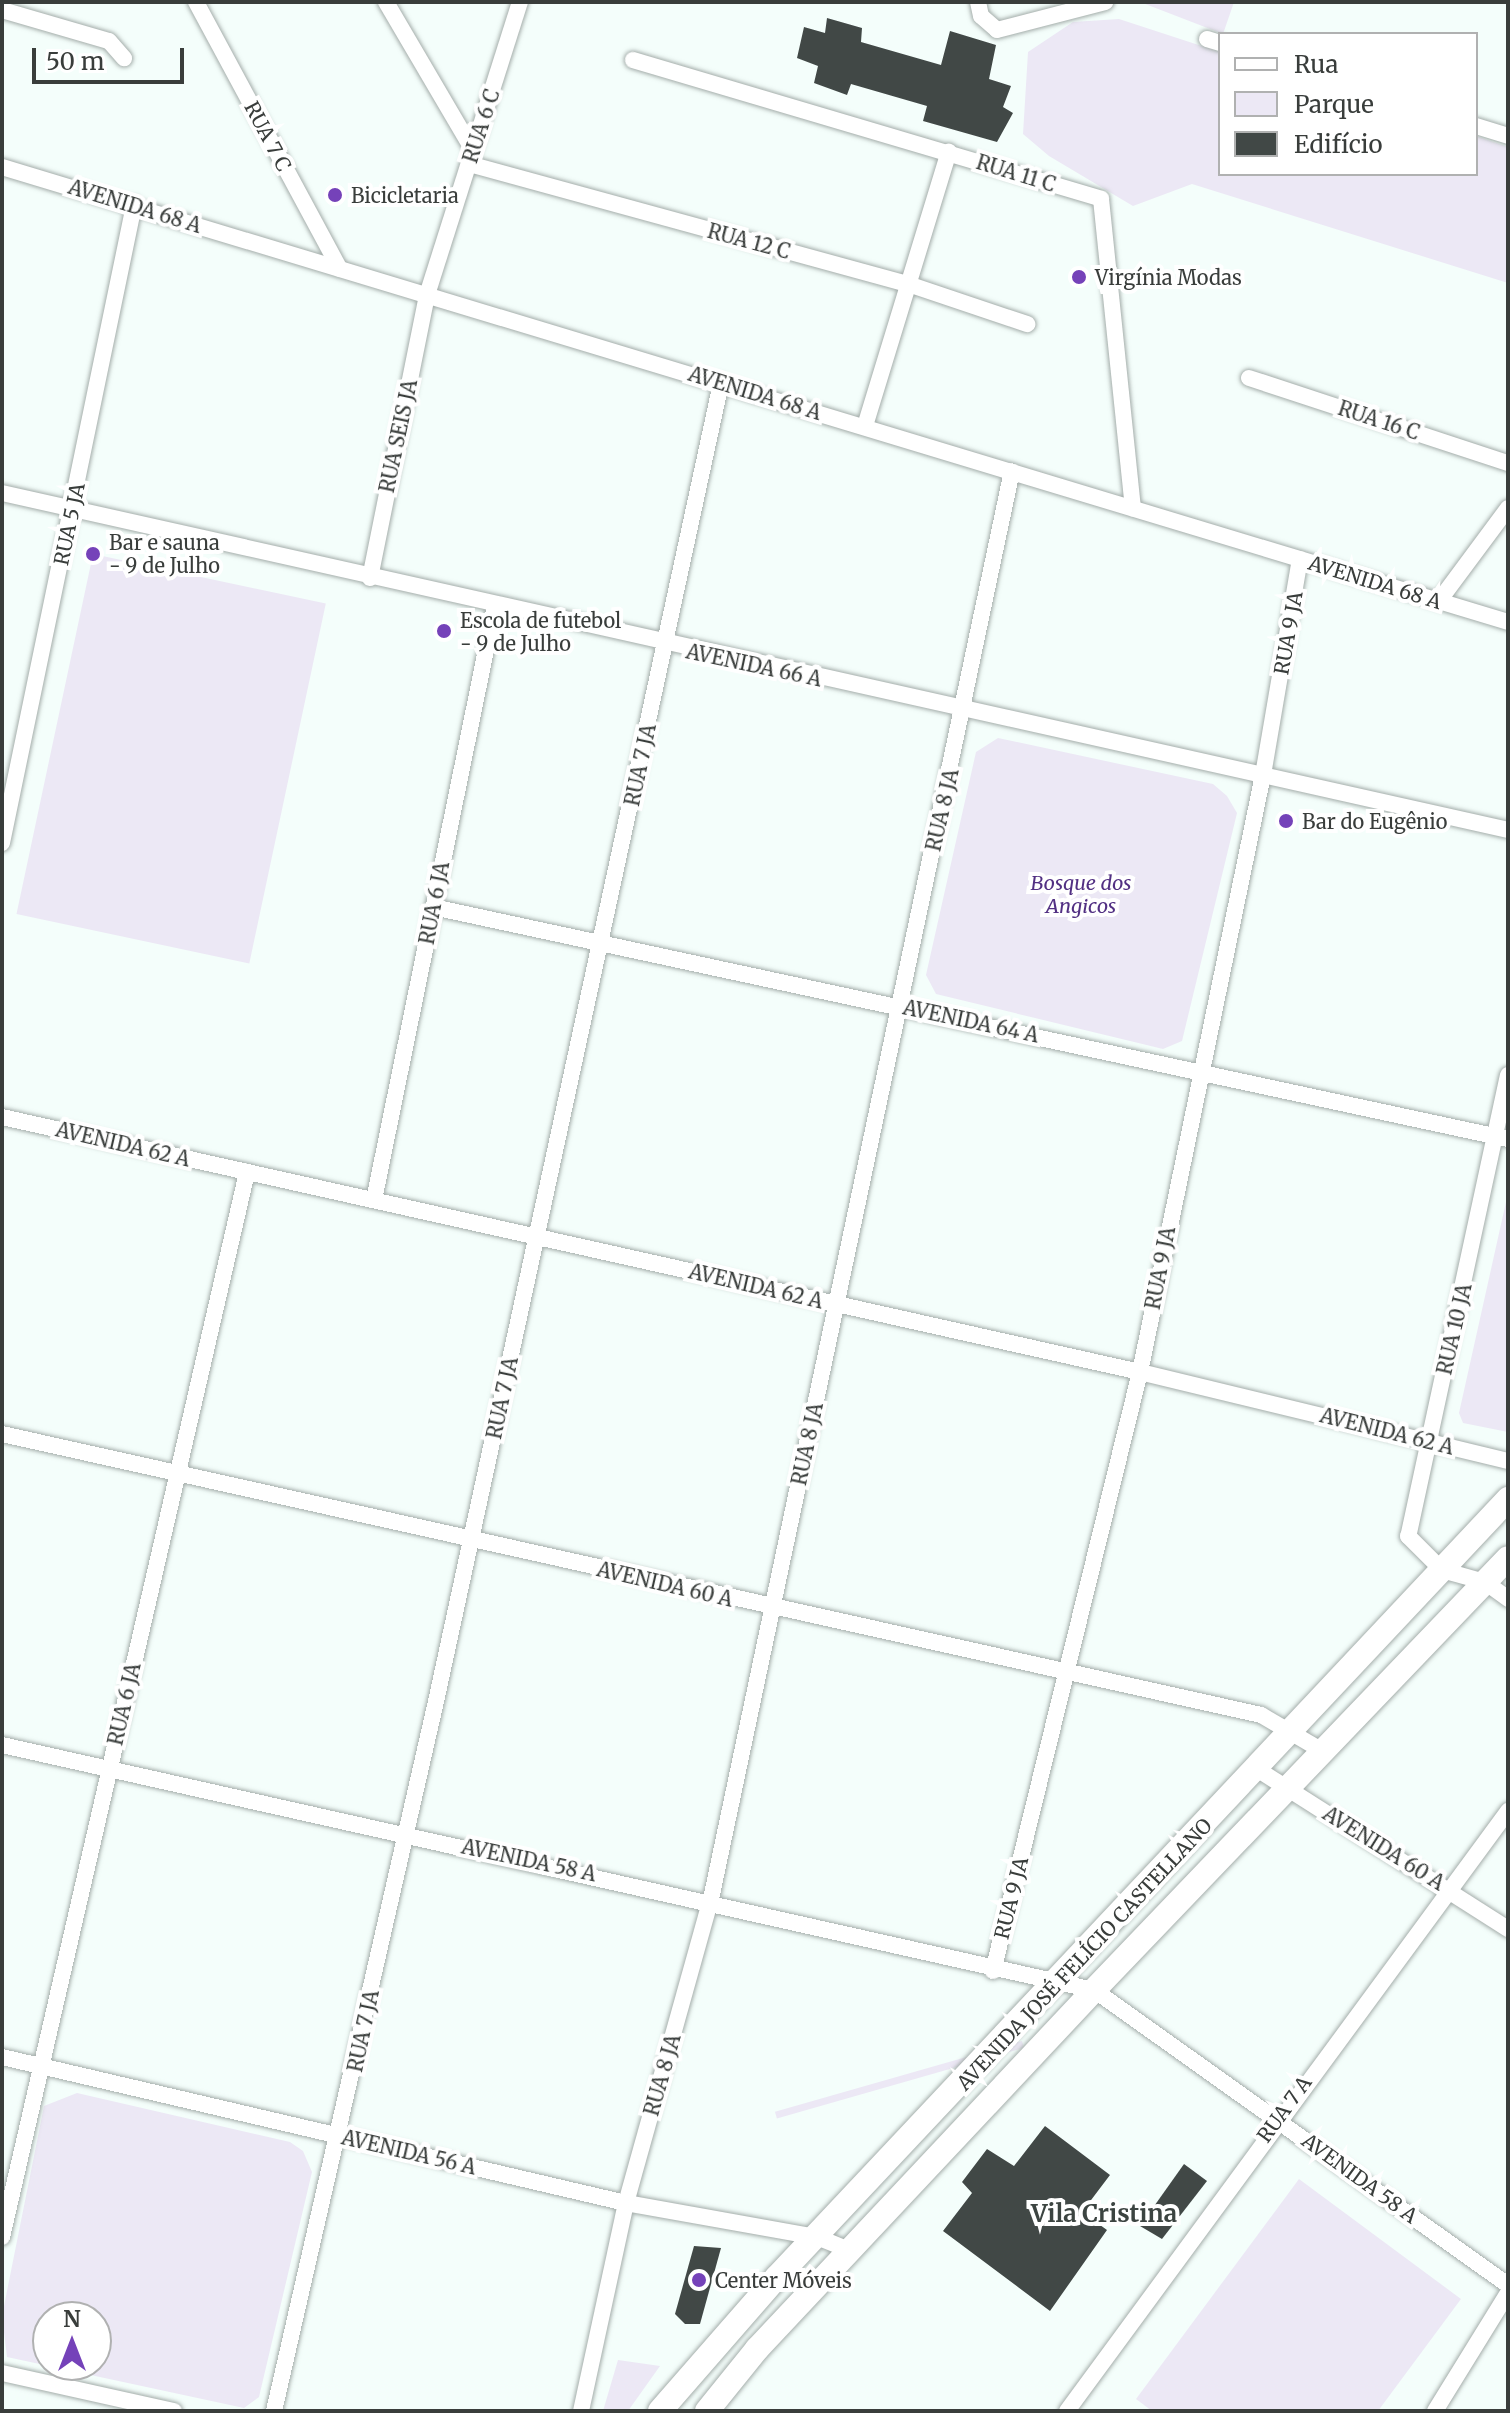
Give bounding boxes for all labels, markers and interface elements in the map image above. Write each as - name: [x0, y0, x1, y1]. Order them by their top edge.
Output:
- scale bar: [36, 32, 188, 82]
- legend: [1218, 32, 1478, 176]
- text: 50 m: [46, 46, 105, 77]
- text: Rua: [1294, 49, 1338, 80]
- street label: RUA 6 C: [458, 86, 504, 166]
- text: Parque: [1294, 89, 1374, 120]
- street label: RUA 7 C: [240, 97, 296, 175]
- text: Edifício: [1294, 129, 1382, 160]
- street label: RUA 11 C: [974, 150, 1058, 196]
- street label: AVENIDA 68 A: [66, 174, 204, 238]
- place label: Bicicletaria: [351, 183, 459, 207]
- marker: Bicicletaria: [326, 186, 344, 204]
- street label: RUA 12 C: [705, 218, 793, 264]
- place label: Virgínia Modas: [1095, 265, 1242, 289]
- marker: Virgínia Modas: [1070, 268, 1088, 286]
- street label: AVENIDA 68 A: [686, 361, 824, 425]
- street label: RUA SEIS JA: [374, 377, 422, 495]
- street label: RUA 16 C: [1335, 396, 1423, 444]
- street label: RUA 5 JA: [49, 481, 89, 567]
- place label: Bar e sauna - 9 de Julho: [109, 530, 220, 577]
- marker: Bar e sauna - 9 de Julho: [84, 545, 102, 563]
- street label: AVENIDA 68 A: [1306, 550, 1444, 614]
- street label: RUA 9 JA: [1269, 590, 1307, 676]
- place label: Escola de futebol - 9 de Julho: [460, 608, 621, 655]
- marker: Escola de futebol - 9 de Julho: [435, 622, 453, 640]
- street label: AVENIDA 66 A: [684, 639, 824, 691]
- street label: RUA 7 JA: [620, 722, 660, 808]
- street label: RUA 8 JA: [921, 767, 963, 853]
- place label: Bar do Eugênio: [1302, 809, 1447, 833]
- marker: Bar do Eugênio: [1277, 812, 1295, 830]
- street label: RUA 6 JA: [414, 860, 454, 946]
- park label: Bosque dos Angicos: [1031, 870, 1131, 917]
- street label: AVENIDA 64 A: [901, 995, 1041, 1047]
- street label: AVENIDA 62 A: [54, 1117, 192, 1171]
- street label: RUA 9 JA: [1140, 1225, 1180, 1311]
- street label: AVENIDA 62 A: [687, 1259, 825, 1313]
- street label: RUA 10 JA: [1432, 1281, 1476, 1377]
- street label: RUA 7 JA: [482, 1355, 522, 1441]
- street label: RUA 8 JA: [787, 1401, 827, 1487]
- street label: AVENIDA 62 A: [1318, 1403, 1456, 1459]
- street label: AVENIDA 60 A: [595, 1557, 735, 1611]
- street label: RUA 6 JA: [103, 1660, 145, 1748]
- street label: AVENIDA 60 A: [1319, 1801, 1449, 1895]
- street label: AVENIDA JOSÉ FELÍCIO CASTELLANO: [951, 1813, 1217, 2095]
- street label: AVENIDA 58 A: [460, 1834, 598, 1886]
- street label: RUA 9 JA: [989, 1854, 1033, 1942]
- street label: RUA 7 JA: [343, 1988, 383, 2074]
- street label: RUA 8 JA: [639, 2031, 685, 2119]
- street label: RUA 7 A: [1252, 2071, 1316, 2147]
- street label: AVENIDA 56 A: [339, 2125, 479, 2179]
- street label: AVENIDA 58 A: [1298, 2128, 1422, 2228]
- district label: Vila Cristina: [1031, 2200, 1177, 2228]
- place label: Center Móveis: [715, 2268, 852, 2292]
- marker: Center Móveis: [690, 2271, 708, 2289]
- north arrow: [32, 2301, 112, 2381]
- text: N: [63, 2305, 81, 2333]

